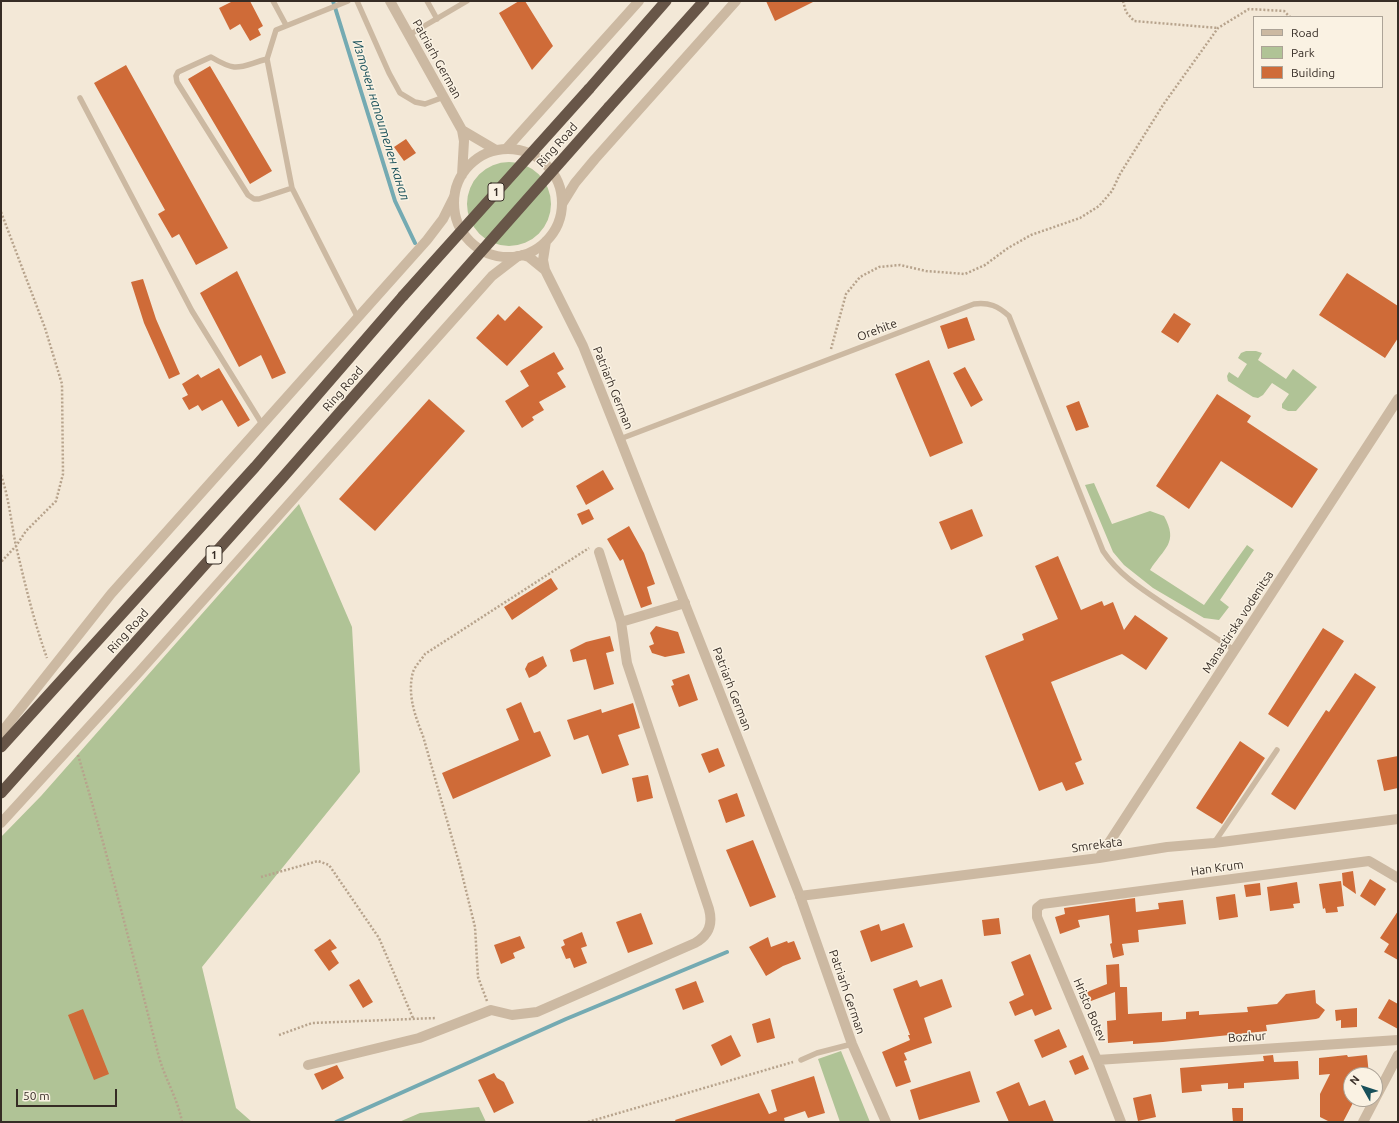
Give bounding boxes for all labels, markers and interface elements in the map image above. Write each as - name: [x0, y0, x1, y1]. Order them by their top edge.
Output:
- legend: [1253, 16, 1383, 88]
- street label: Patriarh German: [409, 17, 465, 101]
- text: Road: [1291, 26, 1319, 39]
- water label: Източен напоителен канал: [349, 38, 413, 202]
- text: Park: [1291, 46, 1315, 59]
- text: Building: [1291, 66, 1335, 79]
- street label: Ring Road: [533, 120, 581, 170]
- road number: 1: [488, 183, 504, 201]
- street label: Orehite: [855, 316, 899, 344]
- street label: Patriarh German: [590, 344, 636, 432]
- street label: Ring Road: [320, 364, 366, 414]
- road number: 1: [206, 546, 222, 564]
- street label: Manastirska vodenitsa: [1199, 568, 1277, 676]
- street label: Ring Road: [104, 606, 152, 656]
- street label: Patriarh German: [709, 645, 755, 733]
- street label: Smrekata: [1071, 834, 1123, 856]
- street label: Han Krum: [1190, 857, 1244, 879]
- street label: Patriarh German: [826, 948, 868, 1036]
- street label: Hristo Botev: [1070, 976, 1110, 1044]
- street label: Bozhur: [1227, 1028, 1267, 1046]
- north arrow: [1343, 1067, 1383, 1107]
- text: N: [1347, 1073, 1362, 1087]
- scale bar: [18, 1081, 119, 1107]
- text: 50 m: [23, 1089, 50, 1102]

